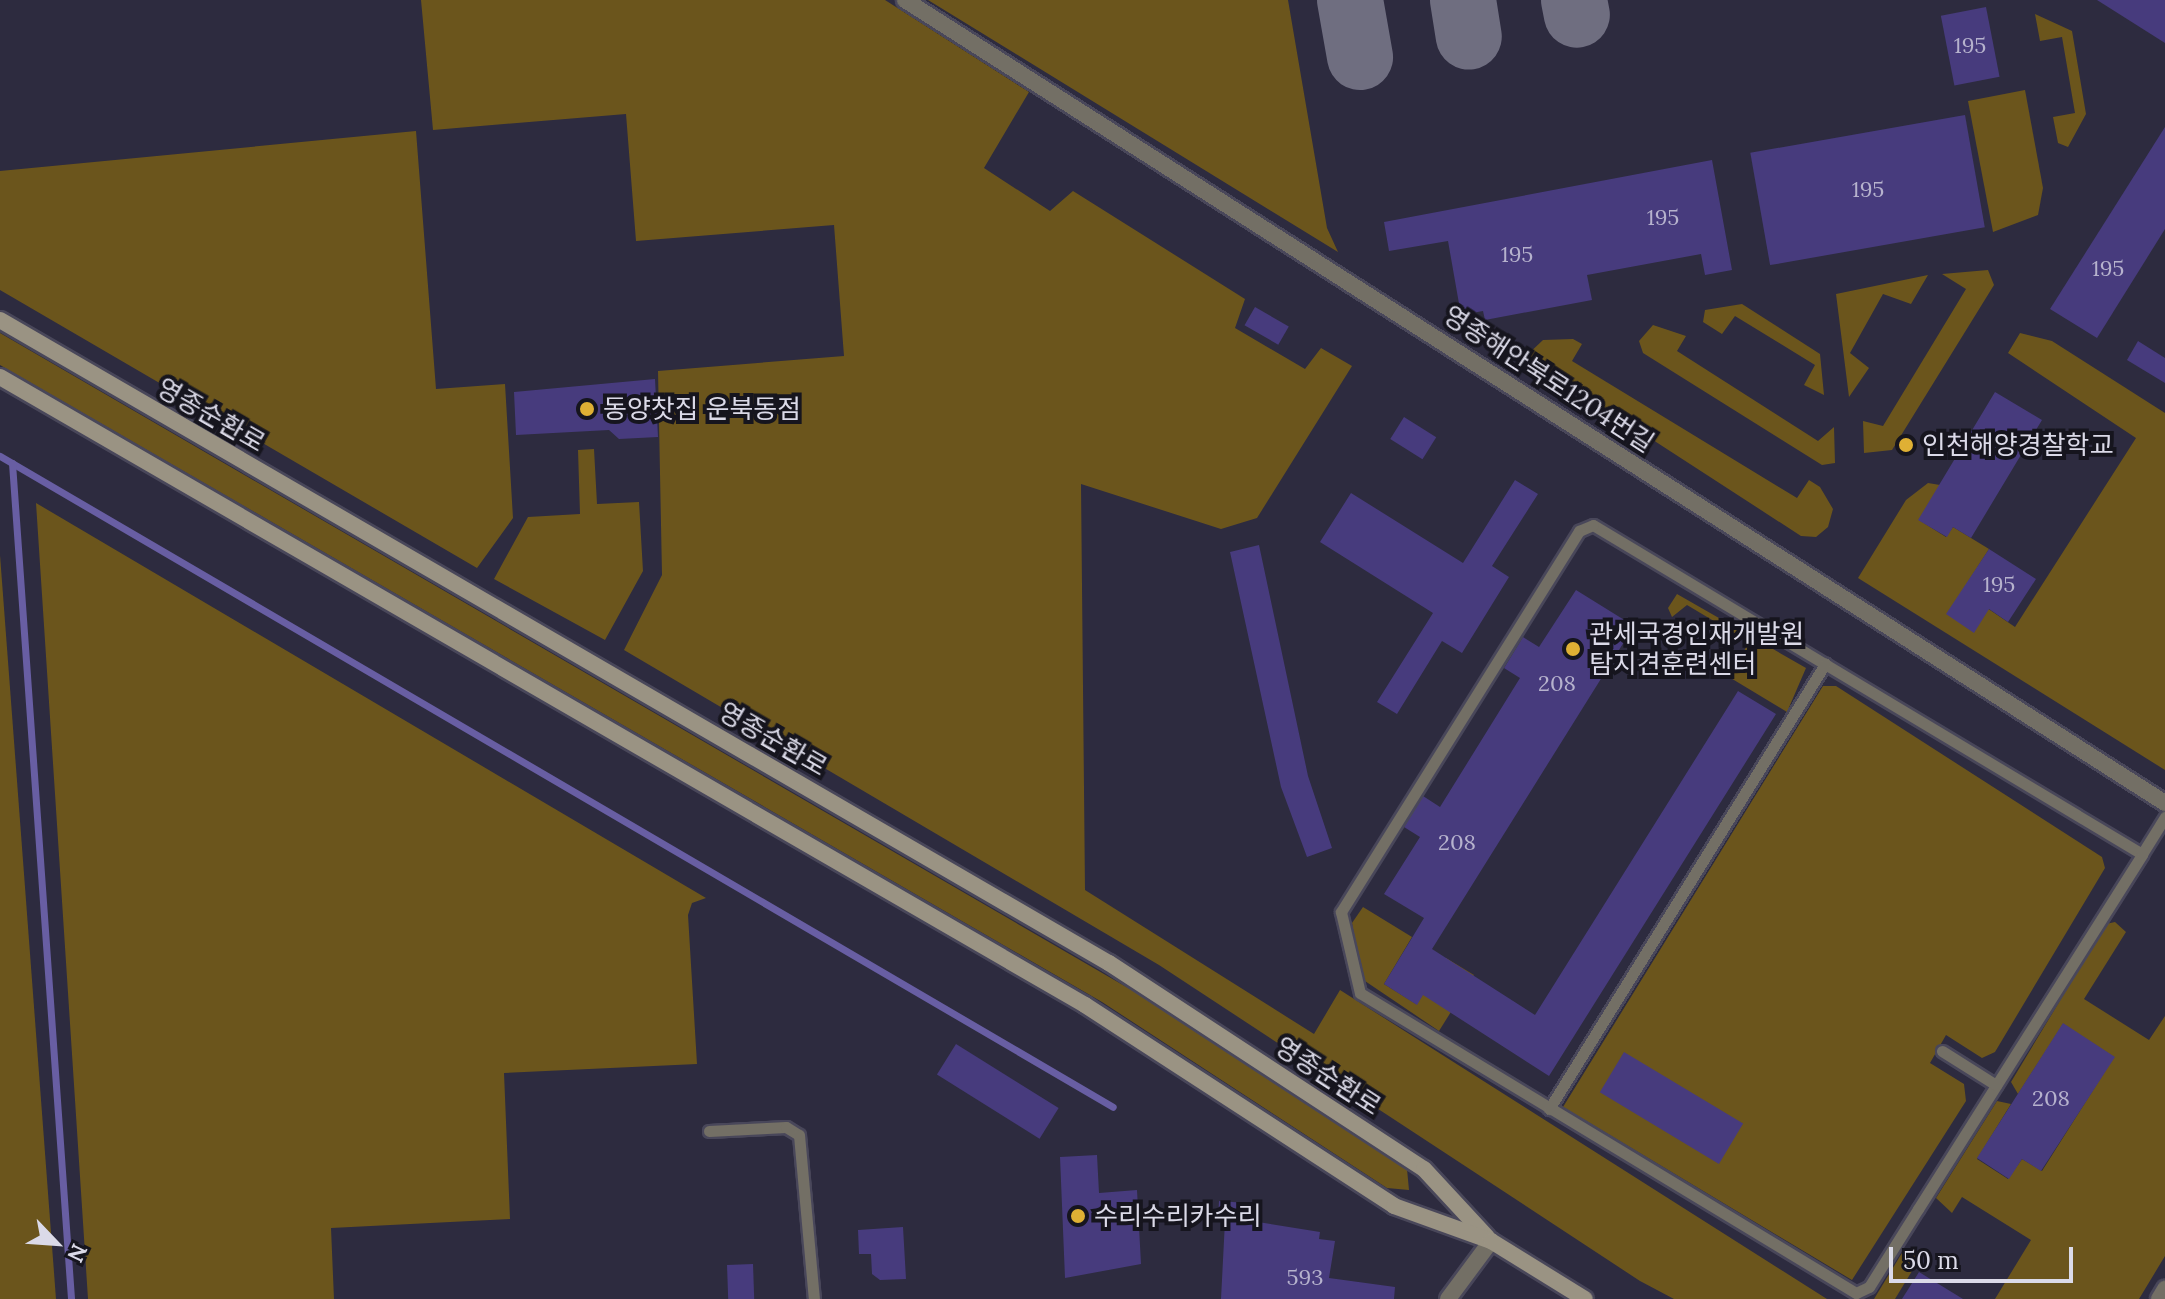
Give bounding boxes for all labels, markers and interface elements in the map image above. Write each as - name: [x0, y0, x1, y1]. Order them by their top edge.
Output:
- house number: 195: [1954, 33, 1986, 59]
- house number: 195: [1852, 177, 1884, 203]
- house number: 195: [1647, 205, 1679, 231]
- house number: 195: [1501, 242, 1533, 268]
- house number: 195: [2092, 256, 2124, 282]
- street label: 영종해안북로1204번길: [1438, 299, 1660, 459]
- street label: 영종순환로: [151, 372, 271, 458]
- place label: 동양찻집 운북동점: [603, 393, 801, 425]
- marker: 동양찻집 운북동점: [578, 400, 596, 418]
- place label: 인천해양경찰학교: [1922, 429, 2113, 461]
- marker: 인천해양경찰학교: [1897, 436, 1915, 454]
- house number: 195: [1983, 572, 2015, 598]
- place label: 관세국경인재개발원 탐지견훈련센터: [1589, 618, 1804, 680]
- marker: 관세국경인재개발원 탐지견훈련센터: [1564, 640, 1582, 658]
- house number: 208: [1538, 671, 1576, 697]
- street label: 영종순환로: [713, 696, 833, 782]
- house number: 208: [1438, 830, 1476, 856]
- street label: 영종순환로: [1269, 1030, 1387, 1122]
- house number: 208: [2032, 1086, 2070, 1112]
- place label: 수리수리카수리: [1094, 1200, 1261, 1232]
- north arrow: [16, 1203, 96, 1283]
- marker: 수리수리카수리: [1069, 1207, 1087, 1225]
- scale bar: [1893, 1231, 2077, 1281]
- text: N: [61, 1240, 94, 1267]
- text: 50 m: [1903, 1245, 1959, 1276]
- house number: 593: [1287, 1265, 1323, 1291]

